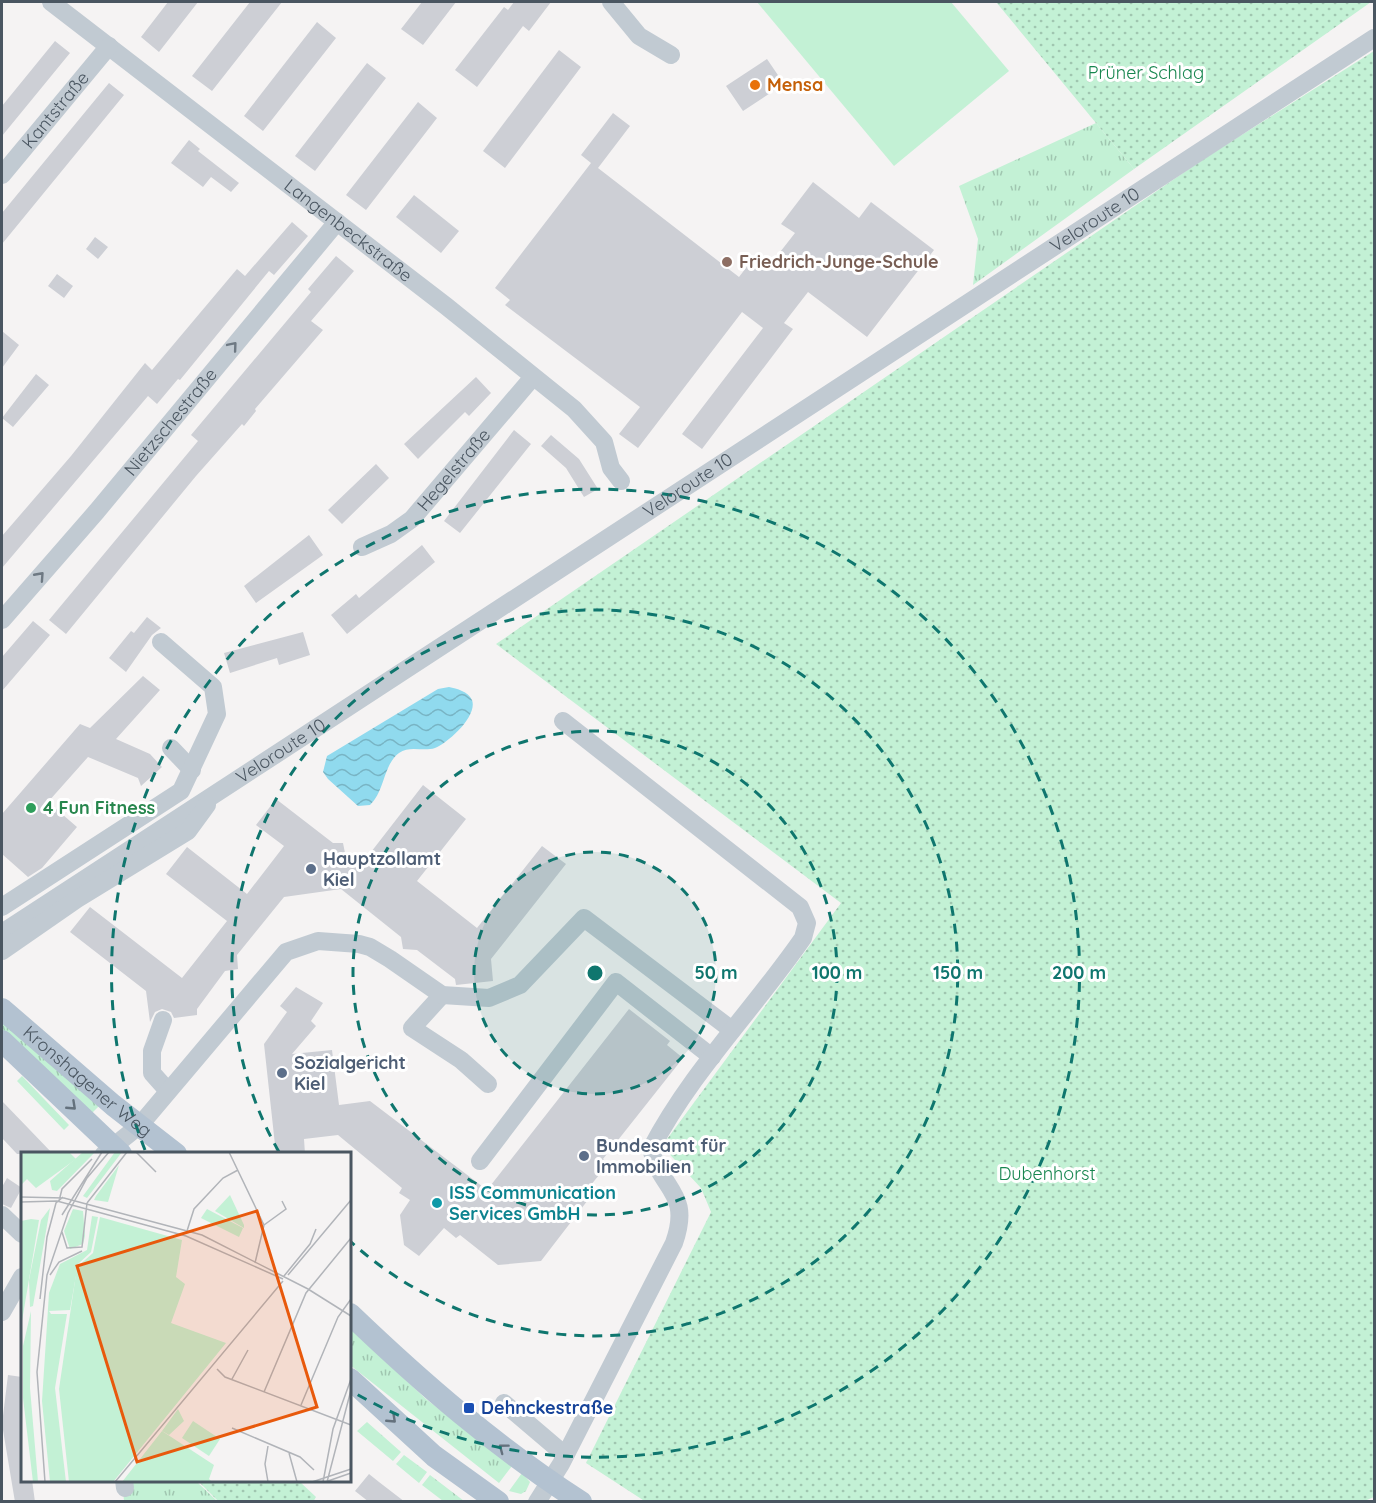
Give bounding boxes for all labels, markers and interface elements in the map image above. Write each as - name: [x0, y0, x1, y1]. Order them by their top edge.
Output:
- park label: Prüner Schlag: [1088, 61, 1204, 84]
- street label: Kantstraße: [17, 67, 94, 153]
- place label: Mensa: [767, 73, 823, 96]
- marker: Mensa: [748, 78, 762, 92]
- street label: Langenbeckstraße: [280, 174, 417, 287]
- street label: Veloroute 10: [1045, 182, 1144, 257]
- place label: Friedrich-Junge-Schule: [739, 250, 939, 273]
- marker: Friedrich-Junge-Schule: [720, 255, 734, 269]
- one-way arrow: [226, 342, 237, 353]
- street label: Nietzschestraße: [119, 363, 222, 481]
- street label: Hegelstraße: [412, 424, 495, 516]
- street label: Veloroute 10: [638, 447, 737, 523]
- one-way arrow: [33, 572, 44, 583]
- street label: Veloroute 10: [231, 713, 330, 788]
- place label: 4 Fun Fitness: [43, 796, 156, 819]
- marker: 4 Fun Fitness: [24, 801, 38, 815]
- place label: Hauptzollamt Kiel: [323, 847, 441, 891]
- marker: Hauptzollamt Kiel: [304, 862, 318, 876]
- text: 50 m: [694, 961, 738, 984]
- text: 100 m: [812, 961, 862, 984]
- text: 150 m: [933, 961, 983, 984]
- text: 200 m: [1052, 961, 1106, 984]
- centre of rings: [585, 963, 605, 983]
- street label: Kronshagener Weg: [18, 1020, 157, 1142]
- place label: Sozialgericht Kiel: [294, 1051, 406, 1095]
- marker: Sozialgericht Kiel: [275, 1066, 289, 1080]
- one-way arrow: [65, 1099, 75, 1110]
- place label: Bundesamt für Immobilien: [596, 1134, 727, 1178]
- marker: Bundesamt für Immobilien: [577, 1149, 591, 1163]
- inset map: [21, 1152, 351, 1482]
- park label: Dubenhorst: [998, 1162, 1096, 1185]
- place label: ISS Communication Services GmbH: [449, 1181, 616, 1225]
- marker: ISS Communication Services GmbH: [430, 1196, 444, 1210]
- place label: Dehnckestraße: [481, 1396, 613, 1419]
- marker: Dehnckestraße: [462, 1401, 476, 1415]
- one-way arrow: [385, 1412, 396, 1423]
- one-way arrow: [498, 1444, 509, 1455]

